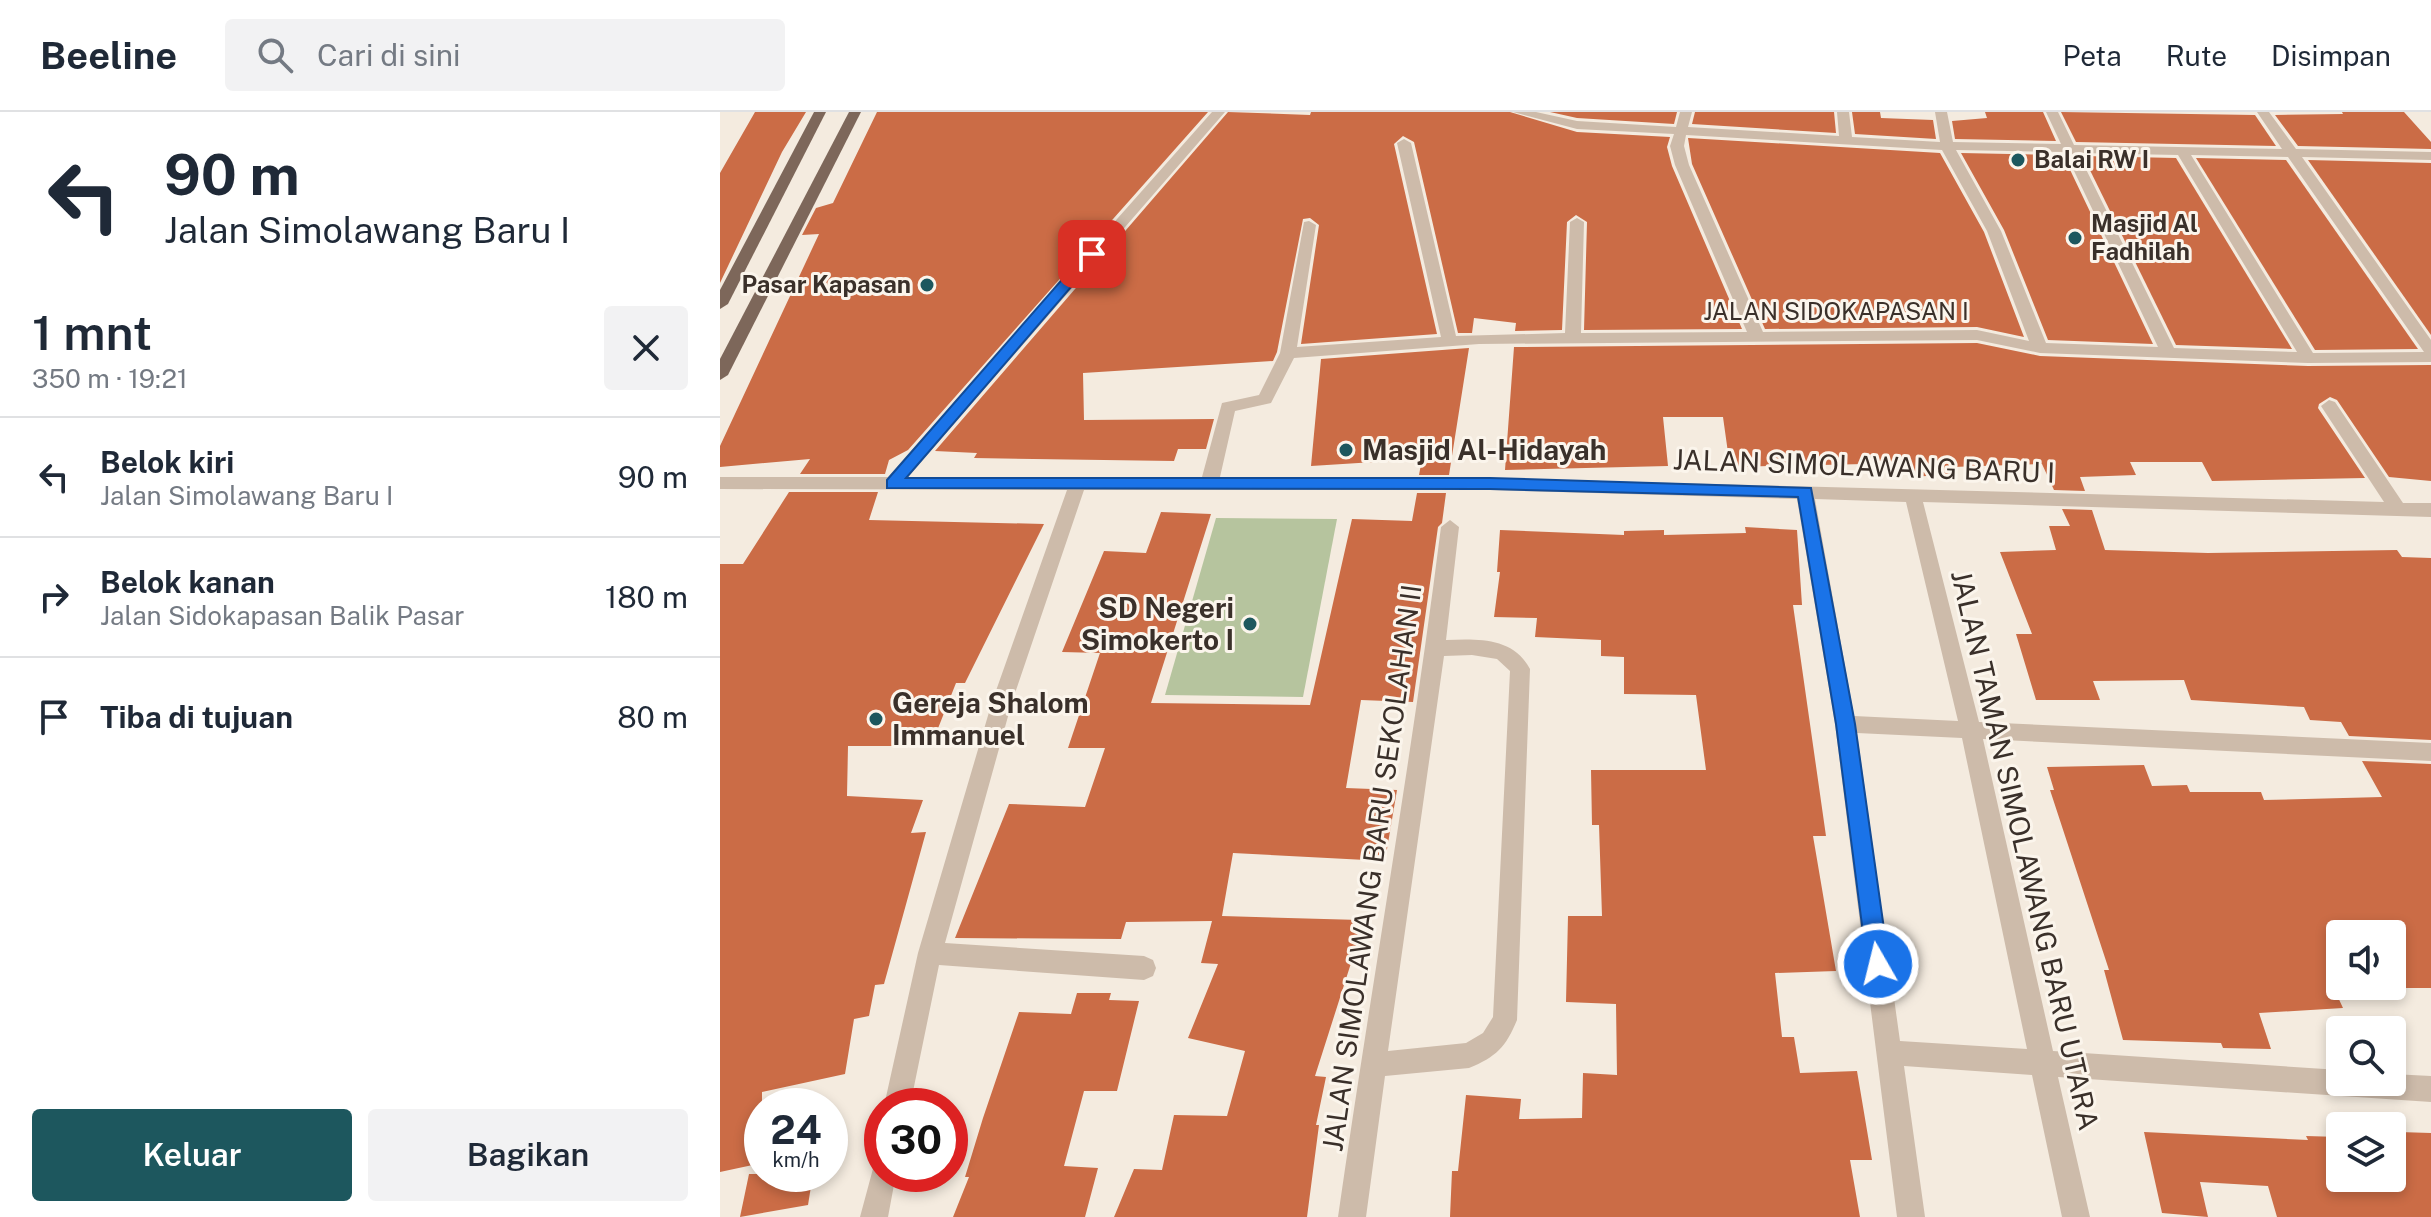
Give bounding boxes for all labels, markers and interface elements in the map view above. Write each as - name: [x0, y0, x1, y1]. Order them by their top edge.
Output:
- search box: [225, 19, 785, 91]
- text: Beeline: [40, 33, 177, 78]
- icon: search: [253, 33, 297, 77]
- text: Cari di sini: [317, 37, 461, 73]
- text: Peta: [2063, 39, 2122, 72]
- text: Rute: [2166, 39, 2227, 72]
- text: Disimpan: [2271, 39, 2391, 72]
- text: 90 m: [164, 142, 300, 208]
- icon: left: [32, 144, 136, 248]
- place label: Balai RW I: [2034, 145, 2149, 173]
- marker: Balai RW I: [2009, 151, 2027, 169]
- text: Jalan Simolawang Baru I: [164, 209, 570, 251]
- place label: Masjid Al Fadhilah: [2091, 209, 2198, 265]
- pin: [1058, 220, 1126, 288]
- marker: Masjid Al Fadhilah: [2066, 229, 2084, 247]
- icon: arrive: [1070, 232, 1114, 276]
- place label: Pasar Kapasan: [742, 270, 911, 298]
- marker: Pasar Kapasan: [918, 276, 936, 294]
- street label: JALAN SIDOKAPASAN I: [1703, 297, 1969, 325]
- text: 1 mnt: [32, 304, 152, 361]
- button: close: [604, 306, 688, 390]
- text: 350 m · 19:21: [32, 363, 187, 394]
- place label: Masjid Al-Hidayah: [1362, 433, 1606, 466]
- marker: Masjid Al-Hidayah: [1337, 441, 1355, 459]
- street label: JALAN SIMOLAWANG BARU I: [1672, 442, 2056, 489]
- text: Belok kiri: [100, 444, 234, 480]
- icon: left: [32, 455, 76, 499]
- text: 90 m: [618, 459, 688, 495]
- text: Jalan Simolawang Baru I: [100, 480, 393, 511]
- text: Belok kanan: [100, 564, 275, 600]
- street label: JALAN TAMAN SIMOLAWANG BARU UTARA: [1945, 567, 2106, 1133]
- icon: right: [32, 575, 76, 619]
- text: 180 m: [605, 579, 688, 615]
- street label: JALAN SIMOLAWANG BARU SEKOLAHAN II: [1315, 582, 1428, 1153]
- place label: SD Negeri Simokerto I: [1081, 591, 1234, 656]
- text: Jalan Sidokapasan Balik Pasar: [100, 600, 464, 631]
- marker: SD Negeri Simokerto I: [1241, 615, 1259, 633]
- place label: Gereja Shalom Immanuel: [892, 686, 1089, 751]
- icon: arrive: [32, 695, 76, 739]
- text: Tiba di tujuan: [100, 699, 293, 735]
- text: 80 m: [617, 699, 688, 735]
- marker: Gereja Shalom Immanuel: [867, 710, 885, 728]
- map controls: [2326, 920, 2406, 1192]
- button: sound: [2326, 920, 2406, 1000]
- position arrow: [1836, 922, 1920, 1006]
- button: search: [2326, 1016, 2406, 1096]
- speed limit sign: 30: [864, 1088, 968, 1192]
- text: 24: [770, 1106, 822, 1153]
- button: Keluar: [32, 1109, 352, 1201]
- button: Bagikan: [368, 1109, 688, 1201]
- button: layers: [2326, 1112, 2406, 1192]
- text: km/h: [772, 1148, 820, 1172]

